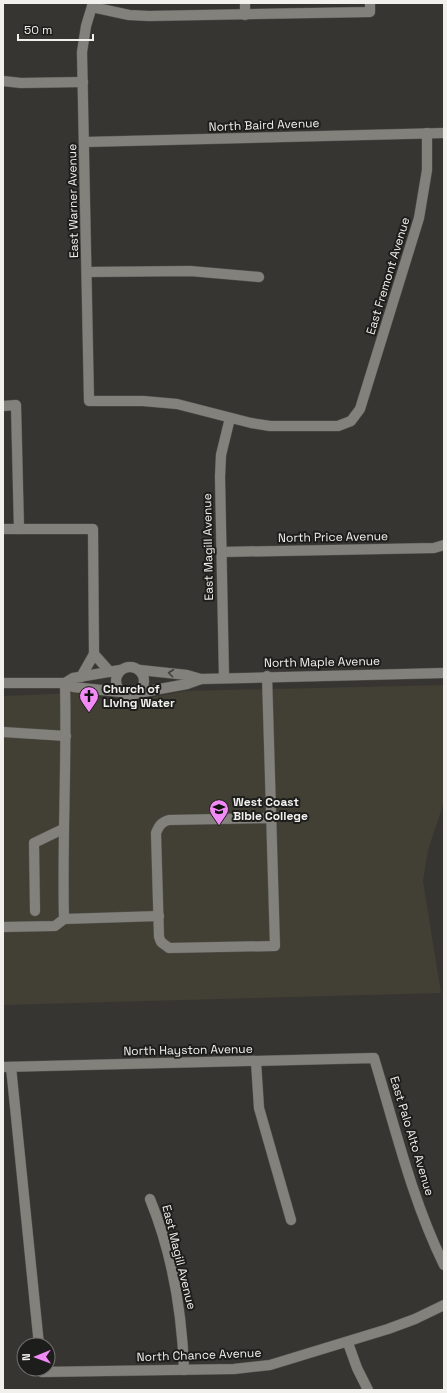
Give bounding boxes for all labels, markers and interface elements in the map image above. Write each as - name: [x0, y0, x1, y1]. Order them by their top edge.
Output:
- scale bar: [18, 16, 93, 42]
- text: 50 m: [24, 22, 52, 38]
- street label: North Baird Avenue: [208, 115, 320, 135]
- street label: East Warner Avenue: [64, 144, 82, 258]
- street label: East Fremont Avenue: [363, 215, 413, 337]
- street label: East Magill Avenue: [199, 493, 217, 601]
- street label: North Price Avenue: [278, 528, 388, 546]
- street label: North Maple Avenue: [264, 653, 380, 671]
- one-way arrow: [168, 669, 174, 678]
- place label: Church of Living Water: [103, 681, 175, 711]
- church icon: Church of Living Water: [78, 685, 100, 713]
- place label: West Coast Bible College: [233, 794, 308, 824]
- school or university icon: West Coast Bible College: [208, 798, 230, 826]
- street label: North Hayston Avenue: [123, 1041, 253, 1059]
- street label: East Palo Alto Avenue: [386, 1074, 438, 1198]
- street label: East Magill Avenue: [158, 1203, 200, 1311]
- north arrow: [16, 1337, 56, 1377]
- street label: North Chance Avenue: [136, 1345, 262, 1365]
- text: N: [19, 1353, 33, 1361]

